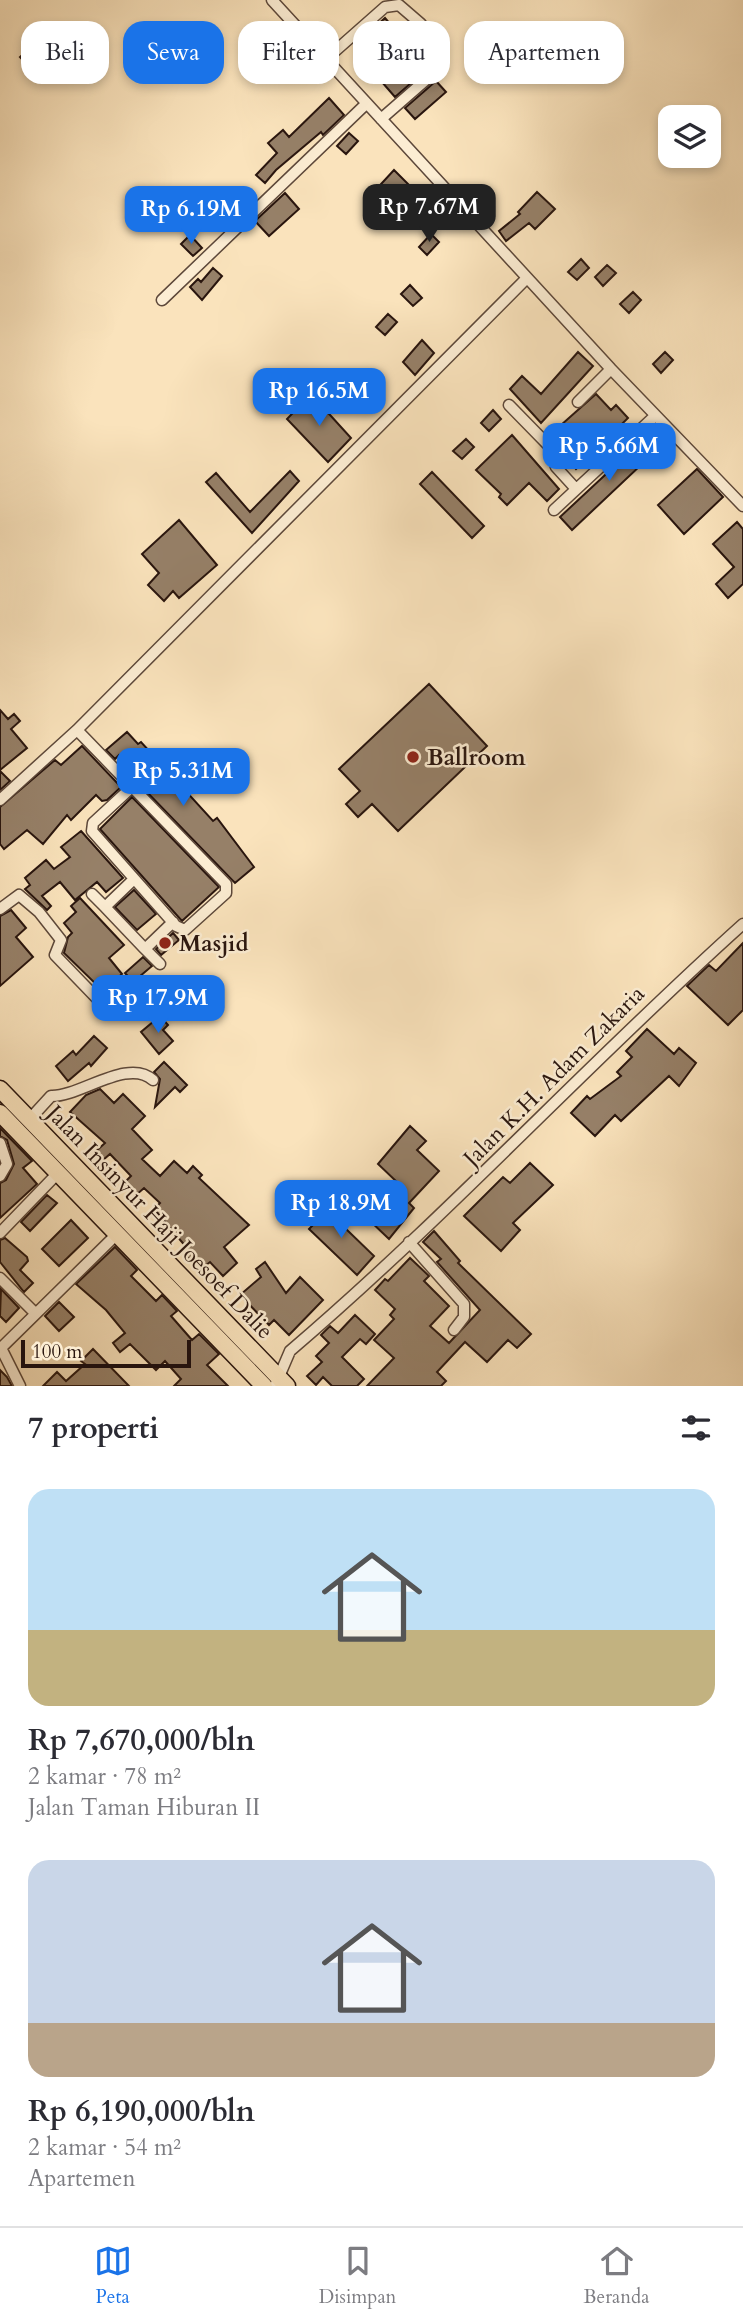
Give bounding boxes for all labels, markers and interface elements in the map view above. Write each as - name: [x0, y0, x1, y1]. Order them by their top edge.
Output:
- chip: Beli: [21, 21, 109, 84]
- chip: Sewa: [123, 21, 224, 84]
- chip: Filter: [238, 21, 339, 84]
- chip: Baru: [353, 21, 450, 84]
- chip: Apartemen: [464, 21, 624, 84]
- map controls: [658, 105, 721, 168]
- button: layers: [658, 105, 721, 168]
- pin: Rp 7.67M: [357, 184, 501, 244]
- pin: Rp 6.19M: [119, 187, 263, 246]
- text: Rp 7.67M: [379, 191, 479, 222]
- text: Rp 6.19M: [141, 193, 241, 224]
- pin: Rp 16.5M: [247, 368, 391, 428]
- text: Rp 16.5M: [269, 375, 369, 406]
- pin: Rp 5.66M: [537, 424, 681, 483]
- text: Rp 5.66M: [559, 430, 659, 461]
- place label: Ballroom: [427, 742, 526, 773]
- pin: Rp 5.31M: [111, 748, 255, 808]
- marker: Ballroom: [405, 749, 421, 765]
- text: Rp 5.31M: [133, 755, 233, 786]
- place label: Masjid: [179, 928, 249, 959]
- marker: Masjid: [157, 935, 173, 951]
- pin: Rp 17.9M: [86, 976, 230, 1035]
- street label: Jalan K.H. Adam Zakaria: [454, 979, 651, 1176]
- text: Rp 17.9M: [108, 982, 208, 1013]
- street label: Jalan Insinyur Haji Joesoef Dalie: [38, 1096, 280, 1346]
- pin: Rp 18.9M: [269, 1180, 413, 1240]
- text: Rp 18.9M: [291, 1187, 391, 1218]
- scale bar: [21, 1337, 191, 1369]
- text: 100 m: [32, 1339, 82, 1365]
- text: 7 properti: [28, 1408, 159, 1449]
- icon: filters: [677, 1409, 715, 1447]
- icon: home: [309, 1534, 435, 1660]
- text: Rp 7,670,000/bln: [28, 1720, 255, 1761]
- text: 2 kamar · 78 m²: [28, 1761, 181, 1792]
- text: Jalan Taman Hiburan II: [28, 1792, 260, 1823]
- icon: home: [309, 1905, 435, 2031]
- text: Rp 6,190,000/bln: [28, 2091, 255, 2132]
- text: 2 kamar · 54 m²: [28, 2132, 181, 2163]
- text: Apartemen: [28, 2163, 136, 2194]
- tab: Peta: [94, 2242, 132, 2310]
- tab: Disimpan: [319, 2242, 396, 2310]
- tab: Beranda: [584, 2242, 649, 2310]

